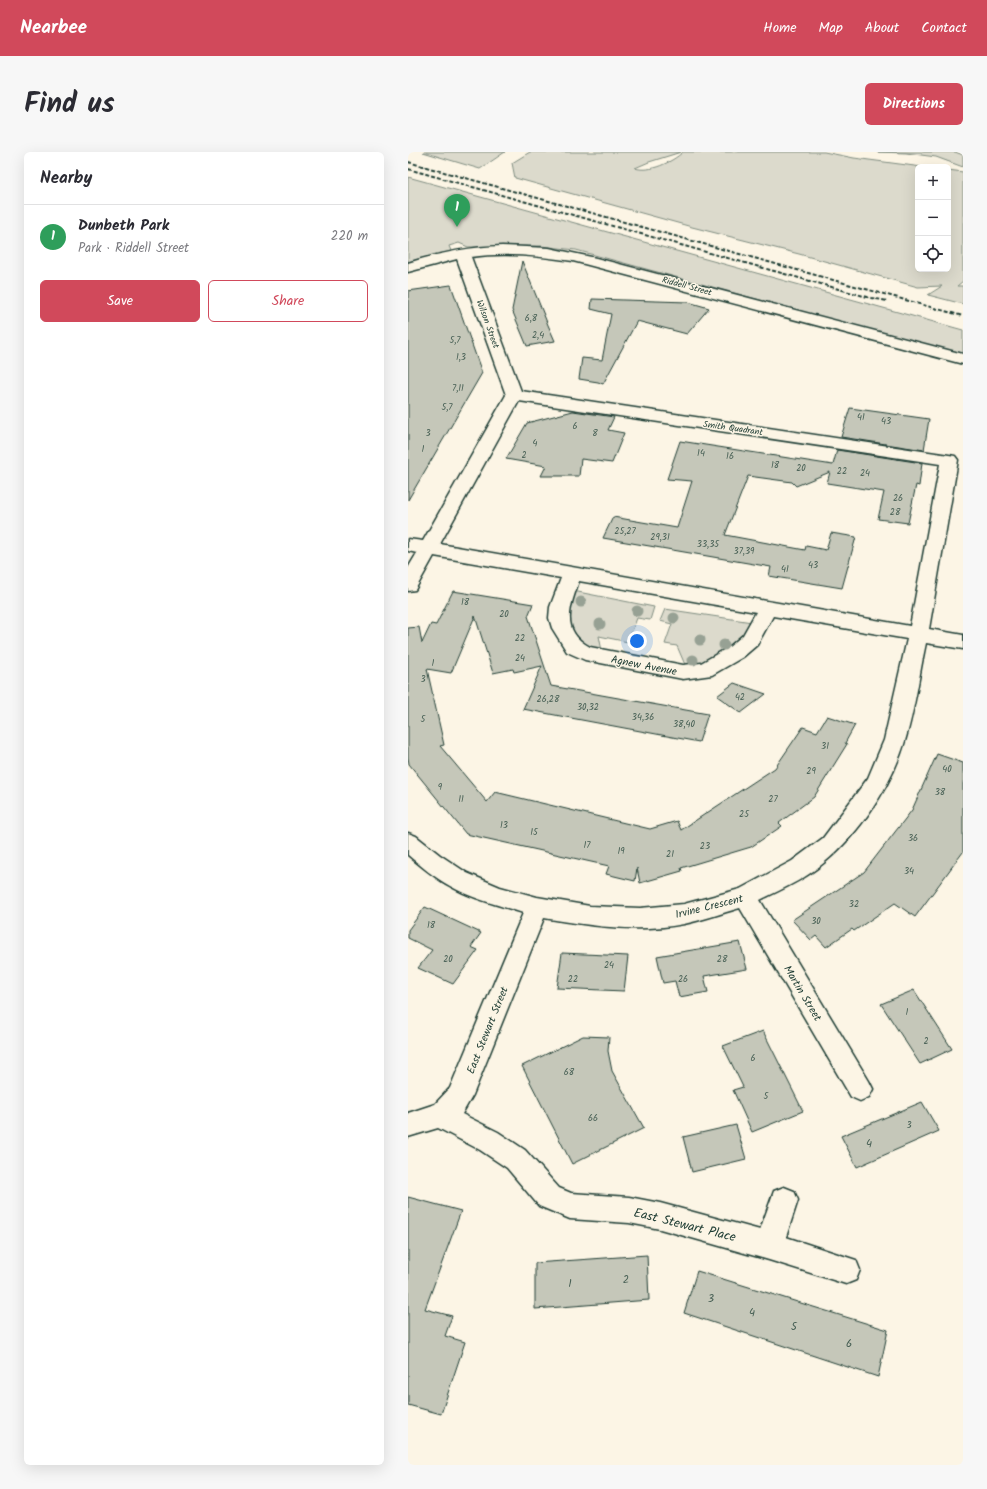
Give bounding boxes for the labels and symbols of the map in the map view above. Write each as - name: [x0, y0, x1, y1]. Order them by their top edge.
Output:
- pin: 1: [444, 194, 470, 227]
- street label: Riddell Street: [660, 273, 714, 300]
- street label: Wilson Street: [472, 298, 503, 351]
- house number: 6,8: [525, 311, 538, 326]
- house number: 2,4: [532, 328, 544, 343]
- house number: 5,7: [449, 333, 461, 348]
- house number: 1,3: [456, 350, 466, 365]
- house number: 7,11: [452, 381, 464, 396]
- house number: 5,7: [441, 400, 453, 415]
- house number: 41: [857, 410, 865, 425]
- house number: 43: [881, 414, 891, 429]
- street label: Smith Quadrant: [702, 417, 764, 440]
- house number: 6: [572, 419, 578, 434]
- house number: 3: [425, 426, 431, 441]
- house number: 8: [592, 426, 598, 441]
- house number: 4: [533, 436, 538, 451]
- house number: 1: [422, 442, 425, 457]
- house number: 14: [697, 446, 705, 461]
- house number: 2: [521, 448, 527, 463]
- house number: 16: [726, 449, 734, 464]
- house number: 18: [771, 458, 780, 473]
- house number: 20: [796, 461, 806, 476]
- house number: 22: [837, 464, 847, 479]
- house number: 24: [860, 466, 870, 481]
- house number: 26: [893, 491, 903, 506]
- house number: 28: [890, 505, 901, 520]
- house number: 25,27: [614, 524, 637, 539]
- house number: 29,31: [650, 530, 670, 545]
- house number: 33,35: [697, 537, 720, 552]
- house number: 37,39: [734, 544, 755, 559]
- house number: 43: [808, 558, 818, 573]
- house number: 41: [781, 562, 789, 577]
- house number: 18: [461, 595, 470, 610]
- house number: 20: [499, 607, 509, 622]
- house number: 22: [515, 631, 525, 646]
- your location: [627, 631, 647, 651]
- house number: 24: [515, 651, 525, 666]
- street label: Agnew Avenue: [609, 651, 678, 681]
- house number: 1: [432, 656, 435, 671]
- house number: 3: [420, 672, 426, 687]
- house number: 42: [735, 690, 745, 705]
- house number: 26,28: [537, 692, 560, 707]
- house number: 30,32: [577, 700, 599, 715]
- house number: 34,36: [632, 710, 654, 725]
- house number: 5: [421, 712, 427, 727]
- house number: 38,40: [673, 717, 696, 732]
- house number: 31: [821, 739, 829, 754]
- house number: 40: [942, 762, 952, 777]
- house number: 29: [806, 764, 816, 779]
- house number: 9: [438, 780, 443, 795]
- house number: 38: [935, 785, 946, 800]
- house number: 11: [458, 792, 464, 807]
- house number: 27: [768, 792, 779, 807]
- house number: 25: [739, 807, 750, 822]
- house number: 13: [500, 818, 508, 833]
- house number: 15: [530, 825, 539, 840]
- house number: 36: [908, 831, 918, 846]
- house number: 17: [584, 838, 591, 853]
- house number: 23: [700, 839, 710, 854]
- house number: 19: [617, 844, 625, 859]
- house number: 21: [666, 847, 674, 862]
- house number: 34: [904, 864, 914, 879]
- street label: Irvine Crescent: [673, 890, 746, 924]
- house number: 32: [849, 897, 859, 912]
- house number: 30: [811, 914, 821, 929]
- house number: 18: [427, 918, 436, 933]
- house number: 20: [443, 952, 453, 967]
- house number: 28: [717, 952, 728, 967]
- house number: 24: [604, 958, 614, 973]
- street label: Martin Street: [778, 962, 826, 1026]
- house number: 22: [568, 972, 578, 987]
- house number: 26: [678, 972, 688, 987]
- street label: East Stewart Street: [462, 983, 514, 1077]
- house number: 1: [906, 1005, 909, 1020]
- house number: 2: [923, 1034, 929, 1049]
- house number: 6: [750, 1051, 756, 1066]
- house number: 68: [564, 1065, 575, 1080]
- house number: 5: [764, 1089, 770, 1104]
- house number: 66: [588, 1111, 598, 1126]
- house number: 3: [906, 1118, 912, 1133]
- house number: 4: [866, 1135, 872, 1153]
- street label: East Stewart Place: [631, 1203, 738, 1248]
- house number: 2: [623, 1271, 629, 1289]
- house number: 1: [568, 1275, 572, 1293]
- house number: 3: [708, 1290, 714, 1308]
- house number: 4: [749, 1304, 755, 1322]
- house number: 5: [791, 1318, 798, 1336]
- house number: 6: [846, 1335, 852, 1353]

